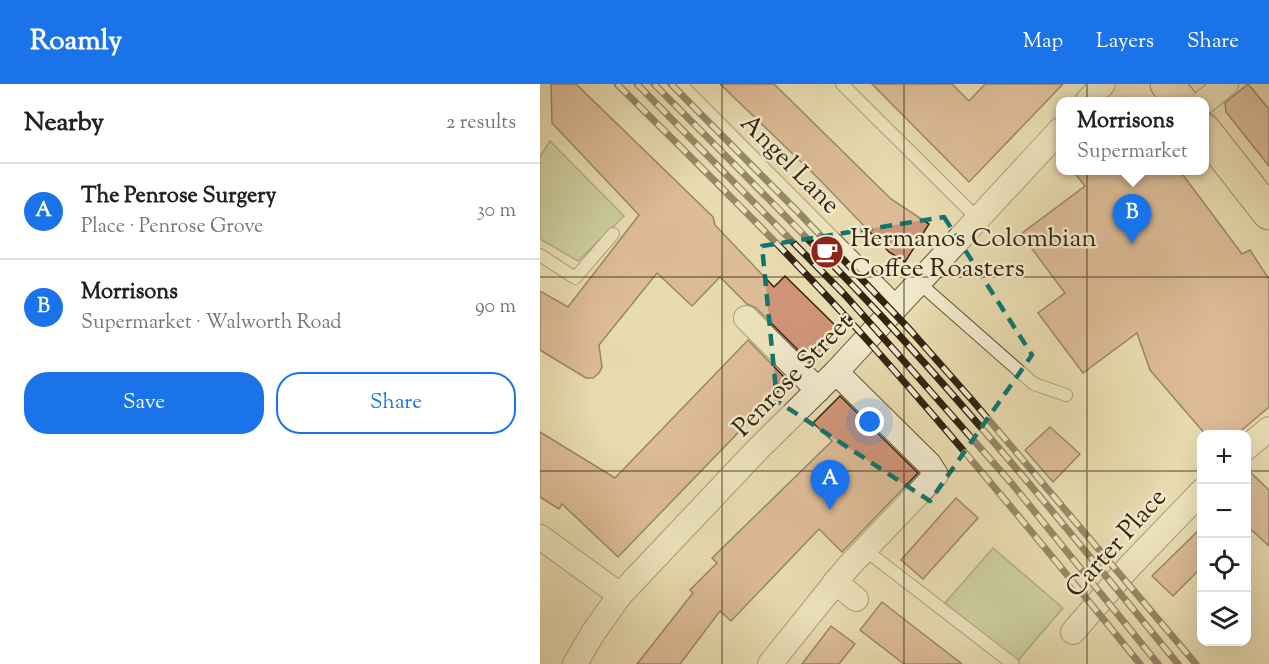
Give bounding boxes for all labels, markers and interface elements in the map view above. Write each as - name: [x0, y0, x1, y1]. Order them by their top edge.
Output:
- text: Roamly: [30, 22, 122, 62]
- text: Map: [1023, 27, 1063, 57]
- text: Layers: [1096, 27, 1154, 57]
- text: Share: [1187, 27, 1239, 57]
- popup: [1056, 97, 1209, 175]
- text: Nearby: [24, 105, 104, 142]
- street label: Angel Lane: [731, 106, 848, 223]
- text: Morrisons: [1077, 106, 1174, 138]
- text: 2 results: [446, 109, 516, 138]
- text: Supermarket: [1077, 138, 1188, 167]
- text: The Penrose Surgery: [81, 181, 277, 213]
- pin: B: [1112, 194, 1152, 244]
- text: A: [35, 197, 52, 226]
- text: 30 m: [477, 197, 516, 226]
- text: Place · Penrose Grove: [81, 213, 263, 242]
- place label: Hermanos Colombian Coffee Roasters: [850, 221, 1097, 288]
- cafe icon: Hermanos Colombian Coffee Roasters: [809, 234, 845, 270]
- text: Morrisons: [81, 277, 178, 309]
- text: B: [37, 293, 50, 322]
- text: 90 m: [475, 293, 516, 322]
- street label: Penrose Street: [725, 305, 863, 446]
- text: Supermarket · Walworth Road: [81, 309, 342, 338]
- button: Save: [24, 372, 264, 434]
- button: Share: [276, 372, 516, 434]
- your location: [855, 407, 884, 436]
- map controls: [1197, 430, 1251, 646]
- button: +: [1197, 430, 1251, 484]
- pin: A: [810, 460, 850, 510]
- street label: Carter Place: [1058, 481, 1176, 606]
- button: −: [1197, 484, 1251, 538]
- button: locate: [1197, 538, 1251, 592]
- button: layers: [1197, 592, 1251, 646]

